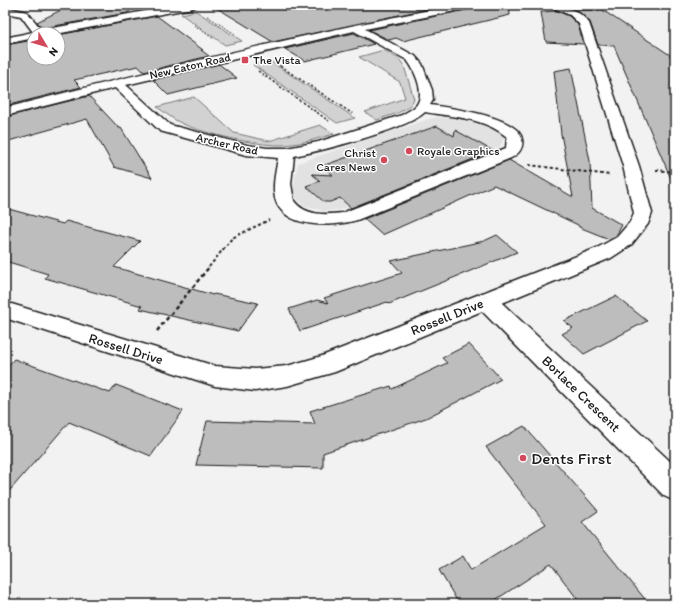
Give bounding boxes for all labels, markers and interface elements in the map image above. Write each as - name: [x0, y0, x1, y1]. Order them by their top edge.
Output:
- north arrow: [26, 26, 66, 66]
- text: N: [46, 45, 61, 59]
- street label: New Eaton Road: [148, 50, 232, 82]
- place label: The Vista: [253, 53, 302, 67]
- marker: The Vista: [240, 55, 250, 65]
- street label: Archer Road: [195, 130, 260, 158]
- place label: Royale Graphics: [417, 144, 500, 158]
- place label: Christ Cares News: [316, 146, 376, 174]
- marker: Royale Graphics: [404, 146, 414, 156]
- marker: Christ Cares News: [379, 155, 389, 165]
- street label: Rossell Drive: [408, 295, 486, 339]
- street label: Rossell Drive: [87, 330, 166, 368]
- street label: Borlace Crescent: [538, 352, 624, 436]
- place label: Dents First: [531, 448, 612, 468]
- marker: Dents First: [518, 453, 528, 463]

